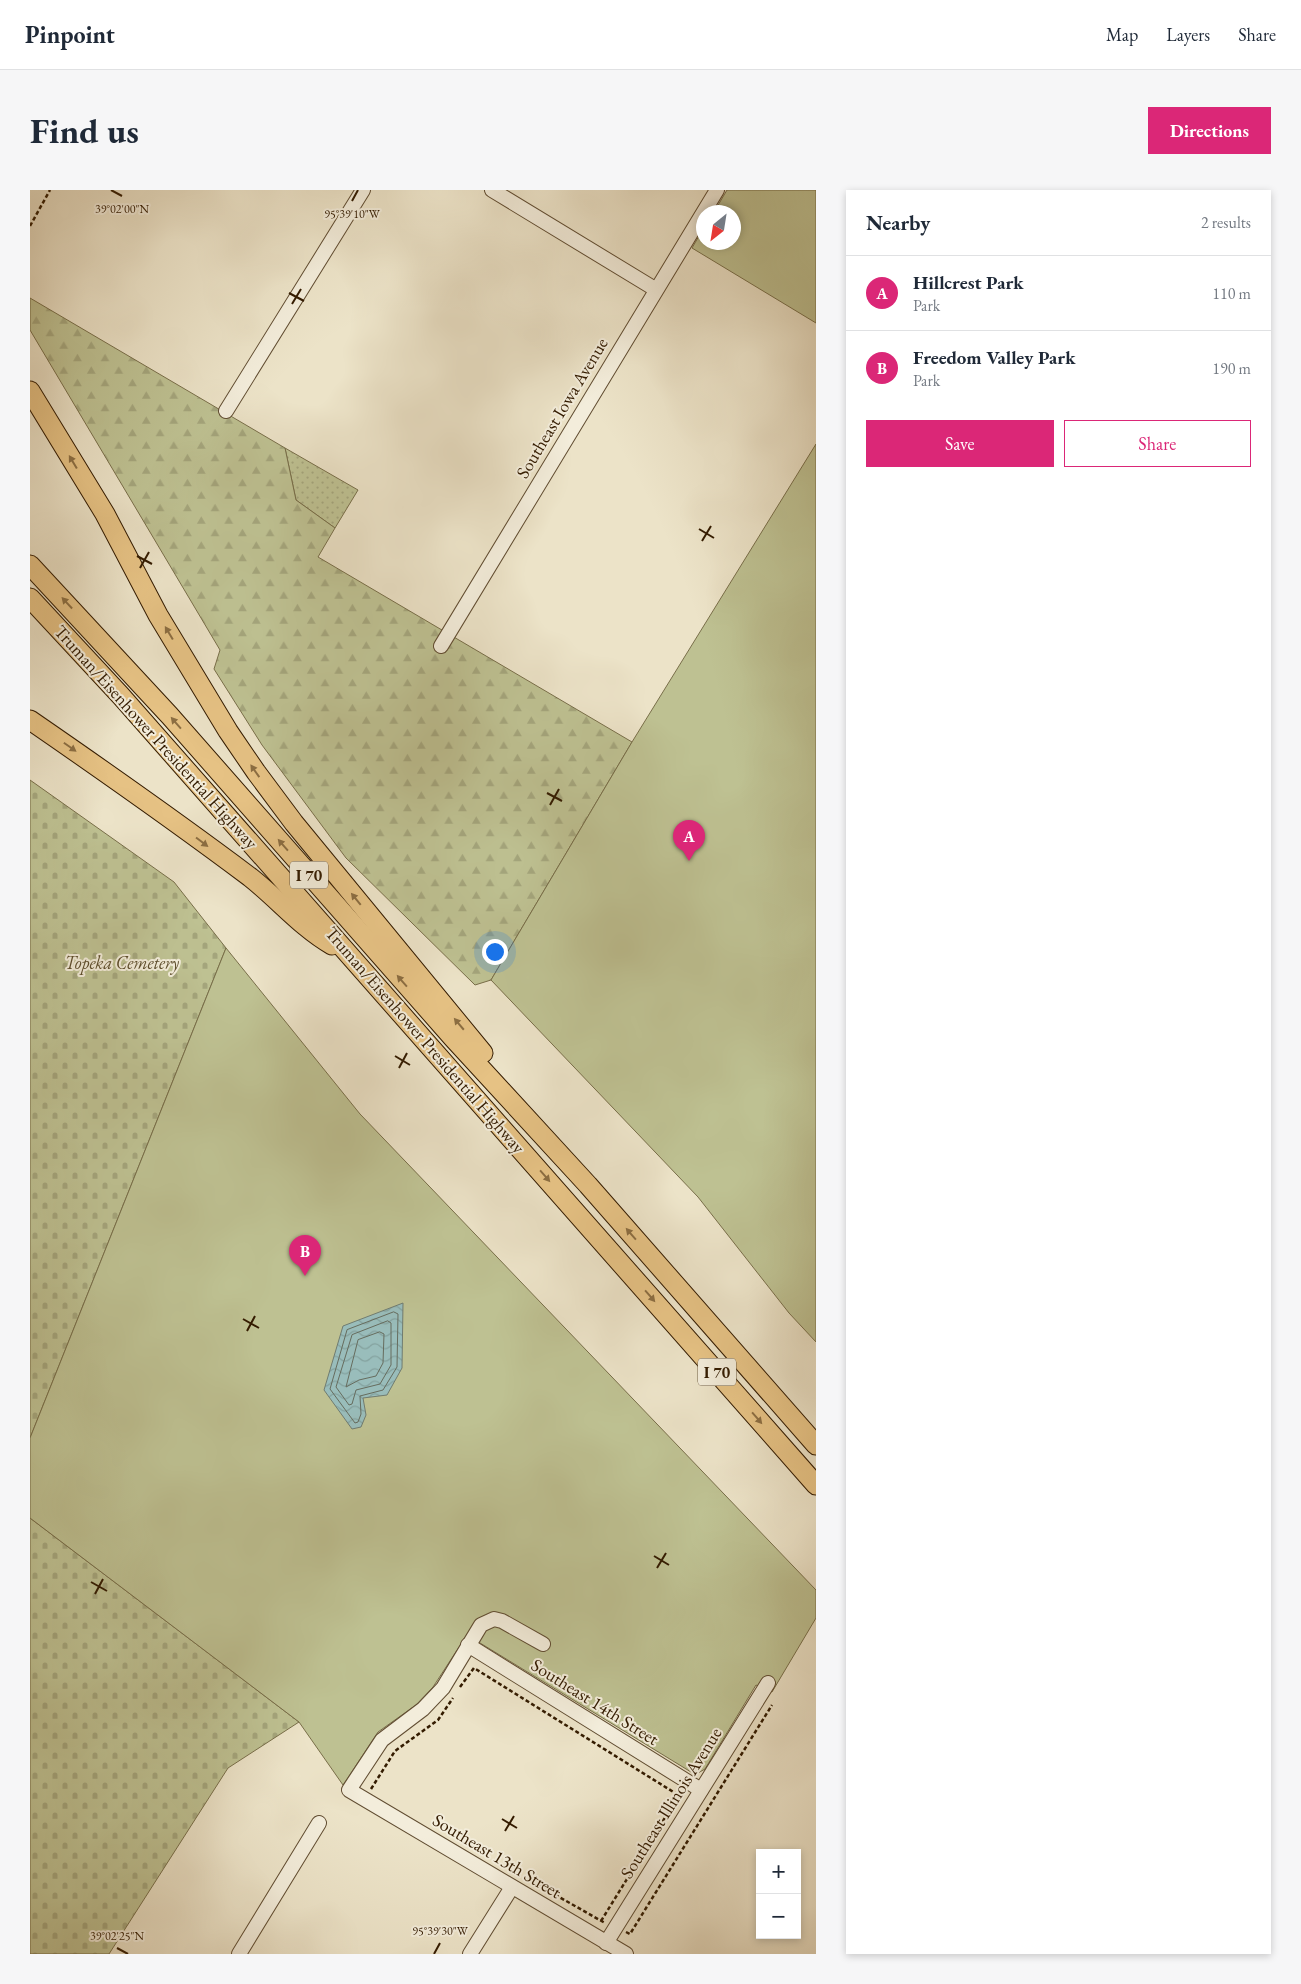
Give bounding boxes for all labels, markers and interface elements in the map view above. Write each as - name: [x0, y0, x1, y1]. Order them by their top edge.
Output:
- text: Pinpoint: [25, 19, 115, 50]
- text: Map: [1106, 23, 1138, 46]
- text: Layers: [1166, 23, 1210, 46]
- text: Share: [1238, 23, 1276, 46]
- button: Directions: [1148, 107, 1271, 154]
- text: Find us: [30, 108, 139, 153]
- text: 39°02'00"N: [95, 201, 149, 217]
- north arrow: [696, 205, 741, 250]
- text: 95°39'10"W: [324, 206, 381, 222]
- text: Nearby: [866, 209, 930, 236]
- text: 2 results: [1201, 212, 1251, 233]
- text: Hillcrest Park: [913, 270, 1024, 295]
- text: A: [876, 283, 888, 304]
- text: 110 m: [1212, 283, 1251, 304]
- text: Park: [913, 295, 940, 316]
- street label: Southeast Iowa Avenue: [510, 333, 613, 482]
- text: Freedom Valley Park: [913, 345, 1076, 370]
- text: B: [877, 358, 887, 379]
- text: 190 m: [1212, 358, 1251, 379]
- text: Park: [913, 370, 940, 391]
- button: Save: [866, 420, 1054, 467]
- button: Share: [1064, 420, 1251, 467]
- one-way arrow: [69, 456, 78, 469]
- one-way arrow: [61, 598, 73, 610]
- street label: Truman/Eisenhower Presidential Highway: [50, 620, 263, 854]
- one-way arrow: [165, 627, 174, 640]
- one-way arrow: [170, 718, 182, 730]
- one-way arrow: [63, 742, 76, 753]
- one-way arrow: [250, 765, 261, 778]
- pin: A: [673, 820, 705, 861]
- one-way arrow: [195, 836, 208, 847]
- one-way arrow: [278, 839, 289, 852]
- road number: I 70: [290, 862, 328, 888]
- one-way arrow: [350, 893, 362, 905]
- street label: Truman/Eisenhower Presidential Highway: [320, 921, 530, 1158]
- your location: [482, 939, 508, 965]
- park label: Topeka Cemetery: [65, 951, 180, 975]
- one-way arrow: [397, 974, 408, 987]
- one-way arrow: [453, 1018, 464, 1031]
- one-way arrow: [539, 1170, 551, 1182]
- one-way arrow: [625, 1229, 637, 1241]
- pin: B: [289, 1235, 321, 1276]
- one-way arrow: [644, 1289, 655, 1302]
- road number: I 70: [698, 1358, 736, 1386]
- one-way arrow: [751, 1411, 763, 1423]
- street label: Southeast 14th Street: [527, 1653, 664, 1750]
- street label: Southeast Illinois Avenue: [615, 1723, 726, 1883]
- street label: Southeast 13th Street: [429, 1808, 566, 1903]
- map controls: [756, 1849, 801, 1939]
- button: +: [756, 1849, 801, 1894]
- button: −: [756, 1894, 801, 1939]
- text: 95°39'30"W: [412, 1923, 469, 1939]
- text: 39°02'25"N: [90, 1928, 144, 1944]

